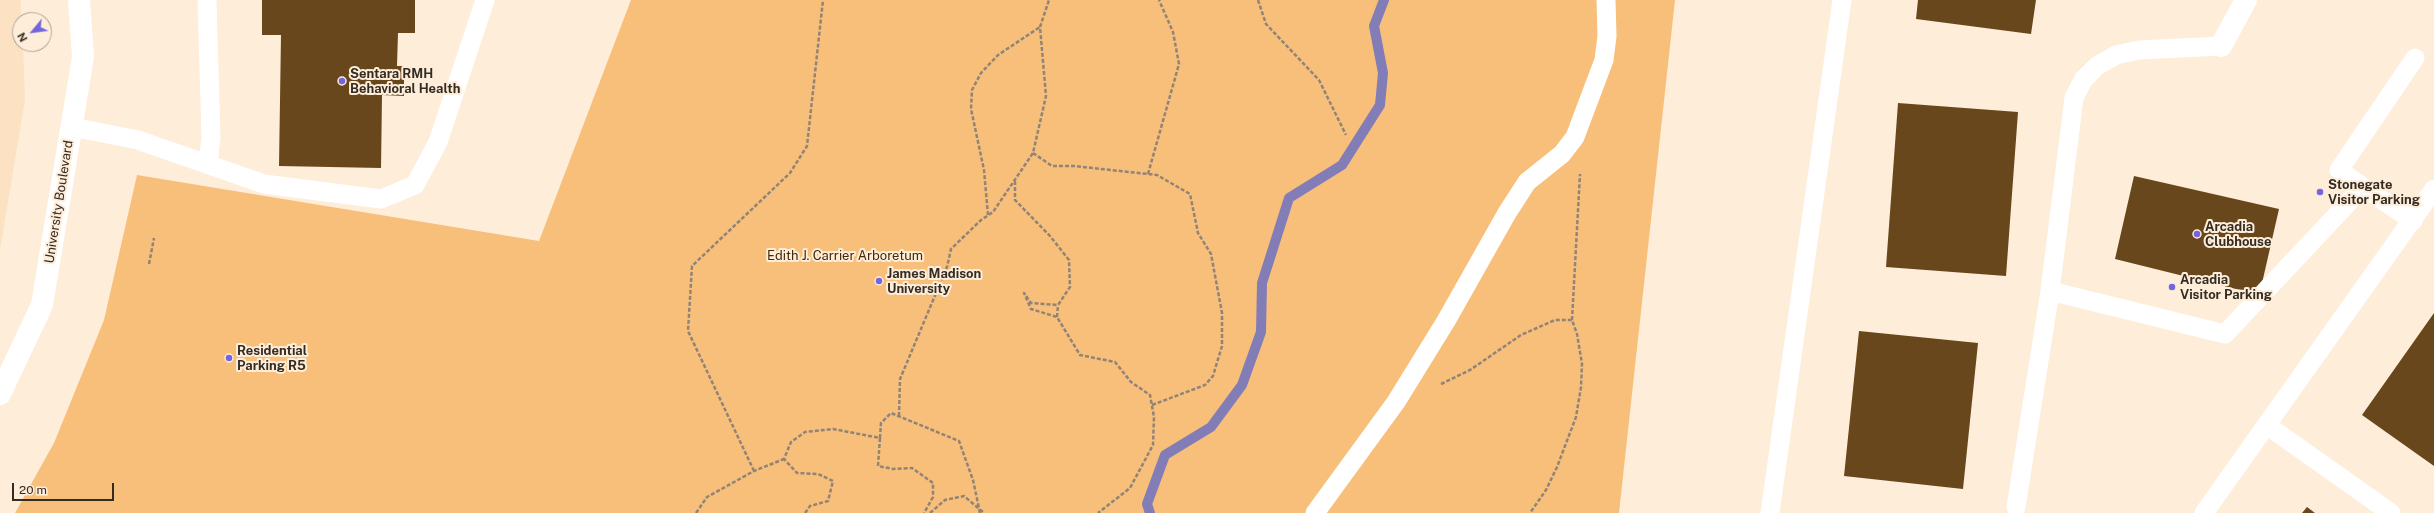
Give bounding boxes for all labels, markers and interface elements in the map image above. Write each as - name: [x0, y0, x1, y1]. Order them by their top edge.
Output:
- north arrow: [12, 12, 52, 52]
- text: N: [15, 31, 30, 44]
- place label: Sentara RMH Behavioral Health: [350, 66, 460, 97]
- marker: Sentara RMH Behavioral Health: [337, 76, 347, 86]
- street label: University Boulevard: [42, 139, 76, 265]
- place label: Stonegate Visitor Parking: [2328, 177, 2420, 208]
- marker: Stonegate Visitor Parking: [2315, 187, 2325, 197]
- place label: Arcadia Clubhouse: [2205, 219, 2271, 250]
- marker: Arcadia Clubhouse: [2192, 229, 2202, 239]
- park label: Edith J. Carrier Arboretum: [767, 248, 923, 264]
- place label: James Madison University: [887, 266, 981, 297]
- place label: Arcadia Visitor Parking: [2180, 272, 2272, 303]
- marker: James Madison University: [874, 276, 884, 286]
- marker: Arcadia Visitor Parking: [2167, 282, 2177, 292]
- place label: Residential Parking R5: [237, 343, 307, 374]
- marker: Residential Parking R5: [224, 353, 234, 363]
- scale bar: [14, 475, 116, 501]
- text: 20 m: [19, 483, 47, 497]

